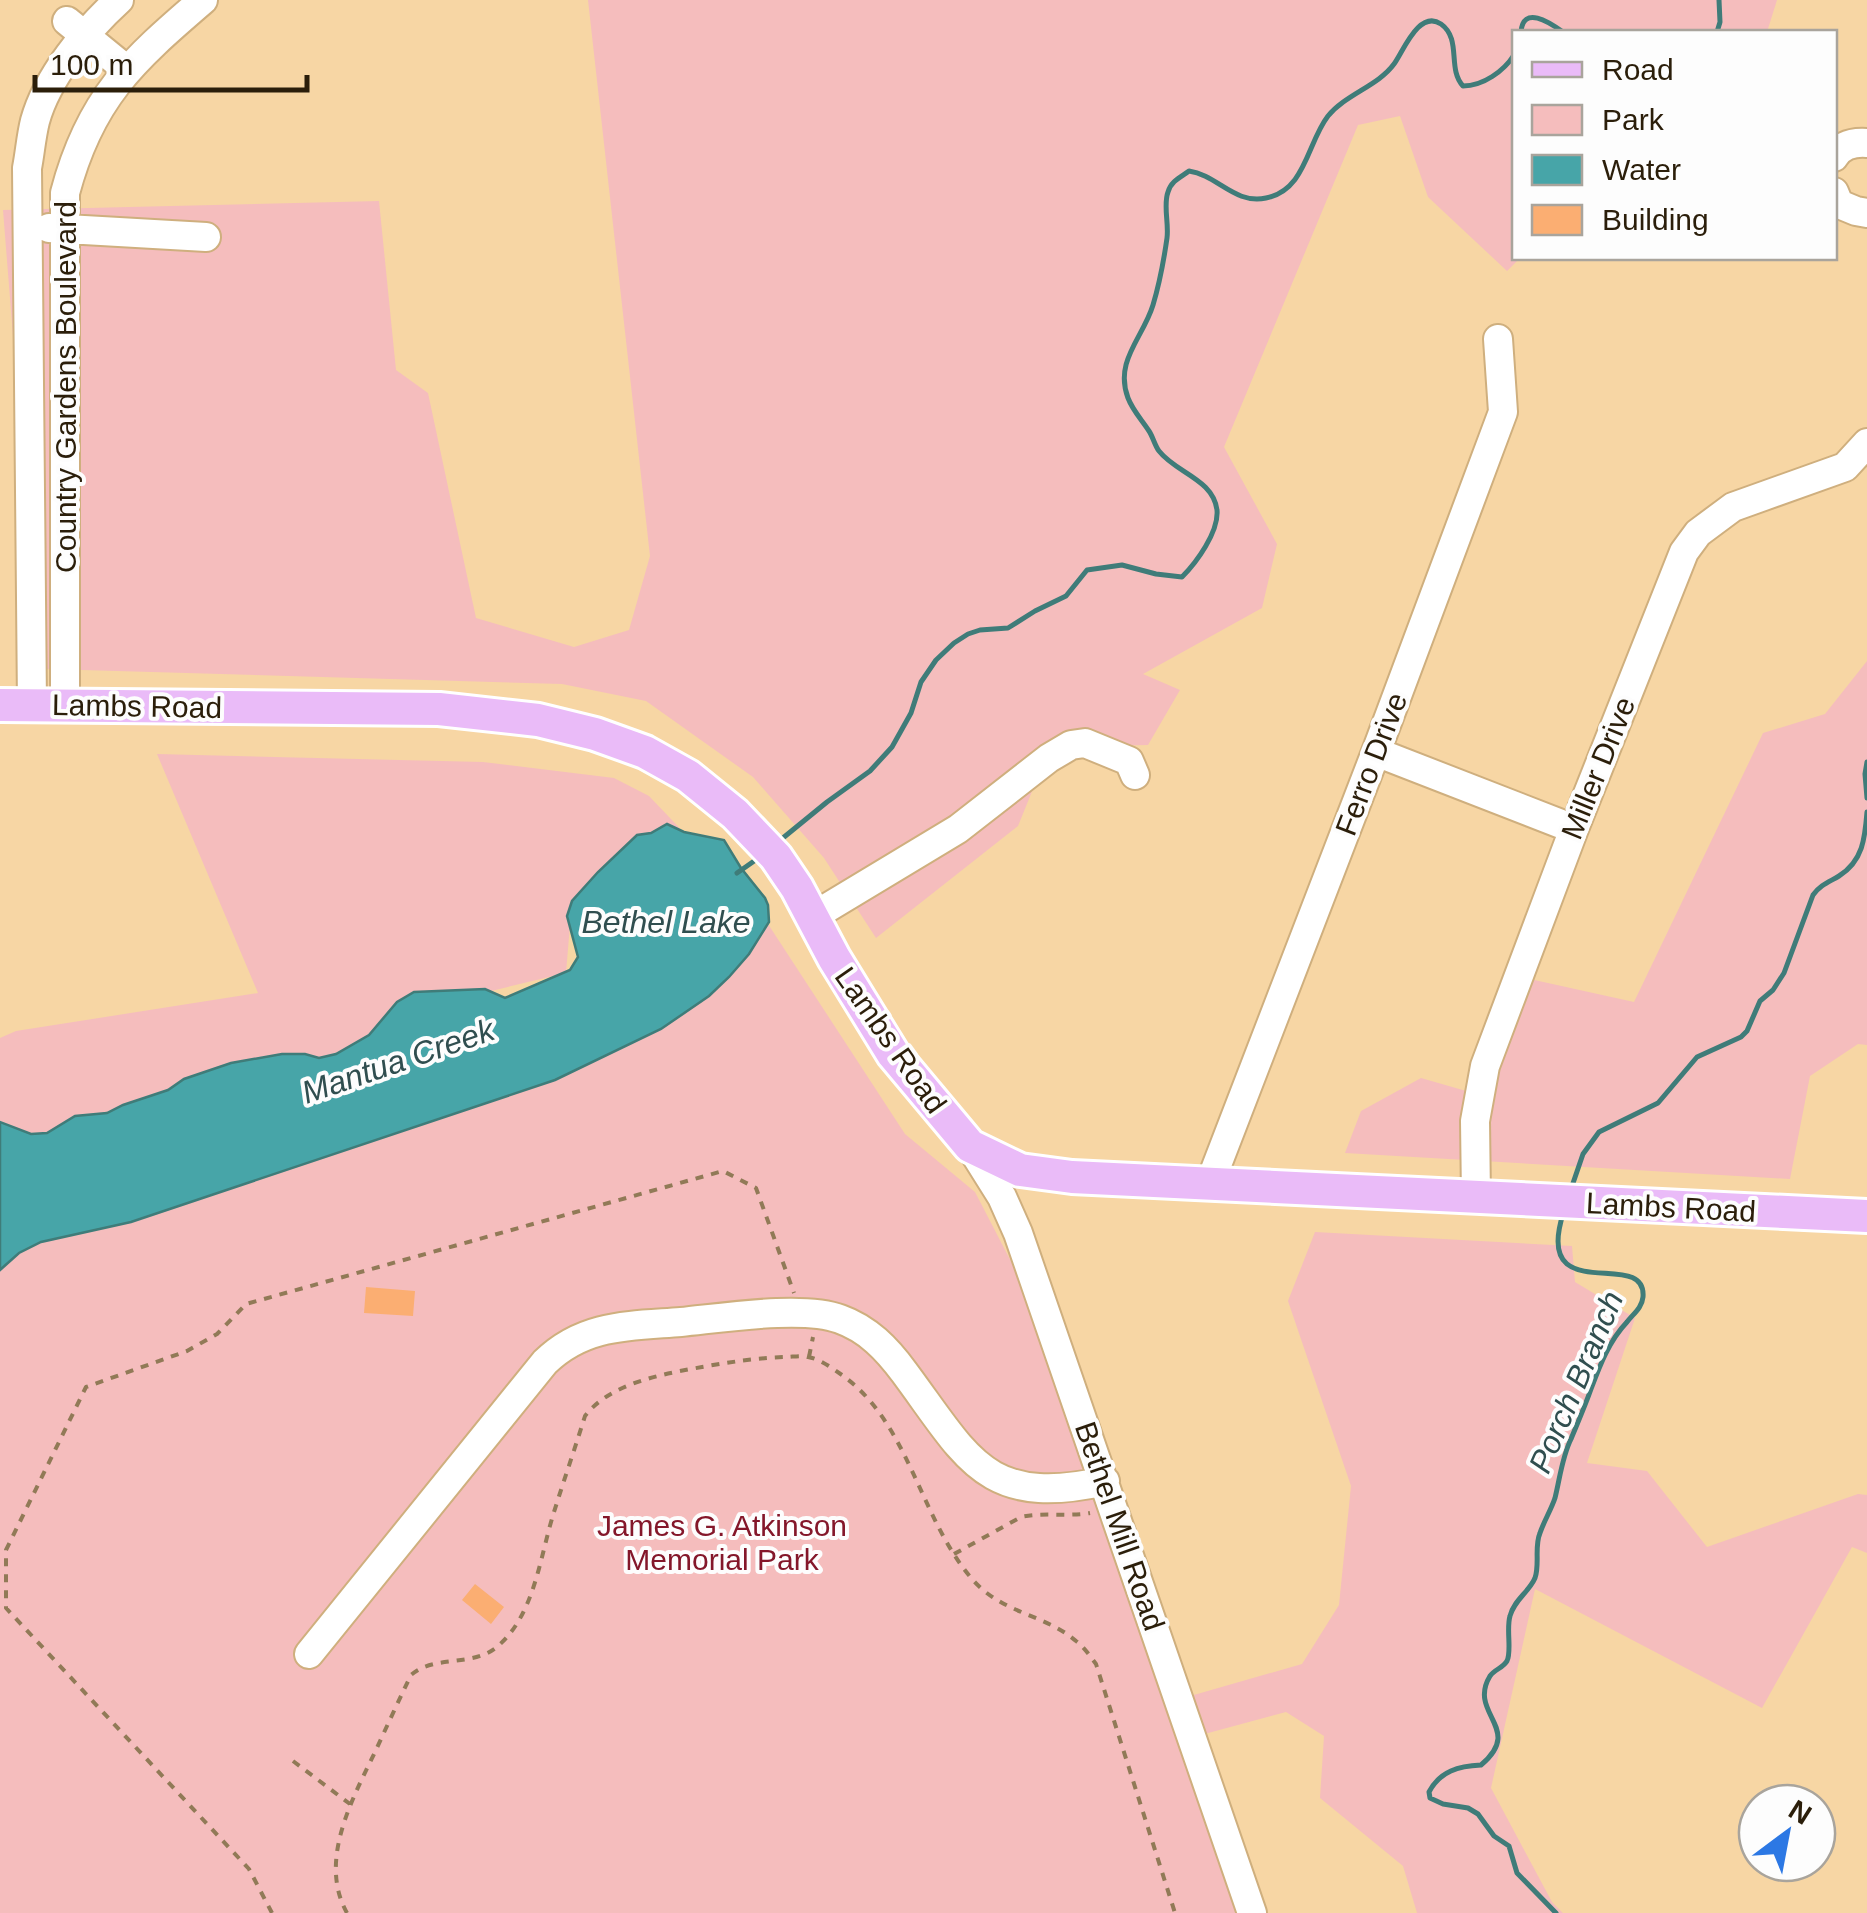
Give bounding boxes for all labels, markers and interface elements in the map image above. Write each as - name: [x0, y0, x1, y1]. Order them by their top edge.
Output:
- scale bar: [35, 30, 308, 92]
- legend: [1512, 30, 1837, 260]
- text: 100 m: [50, 48, 133, 81]
- text: Road: [1602, 53, 1674, 86]
- text: Park: [1602, 103, 1665, 136]
- text: Water: [1602, 153, 1681, 186]
- street label: Country Gardens Boulevard: [49, 201, 82, 573]
- text: Building: [1602, 203, 1709, 236]
- street label: Lambs Road: [52, 688, 222, 724]
- street label: Ferro Drive: [1329, 688, 1413, 840]
- street label: Miller Drive: [1555, 692, 1641, 844]
- water label: Bethel Lake: [581, 904, 751, 940]
- street label: Lambs Road: [829, 961, 953, 1119]
- water label: Mantua Creek: [297, 1011, 501, 1111]
- street label: Lambs Road: [1585, 1186, 1757, 1228]
- water label: Porch Branch: [1522, 1286, 1630, 1478]
- street label: Bethel Mill Road: [1069, 1417, 1171, 1635]
- park label: James G. Atkinson Memorial Park: [597, 1509, 847, 1576]
- north arrow: [1737, 1783, 1837, 1883]
- text: N: [1783, 1794, 1817, 1831]

